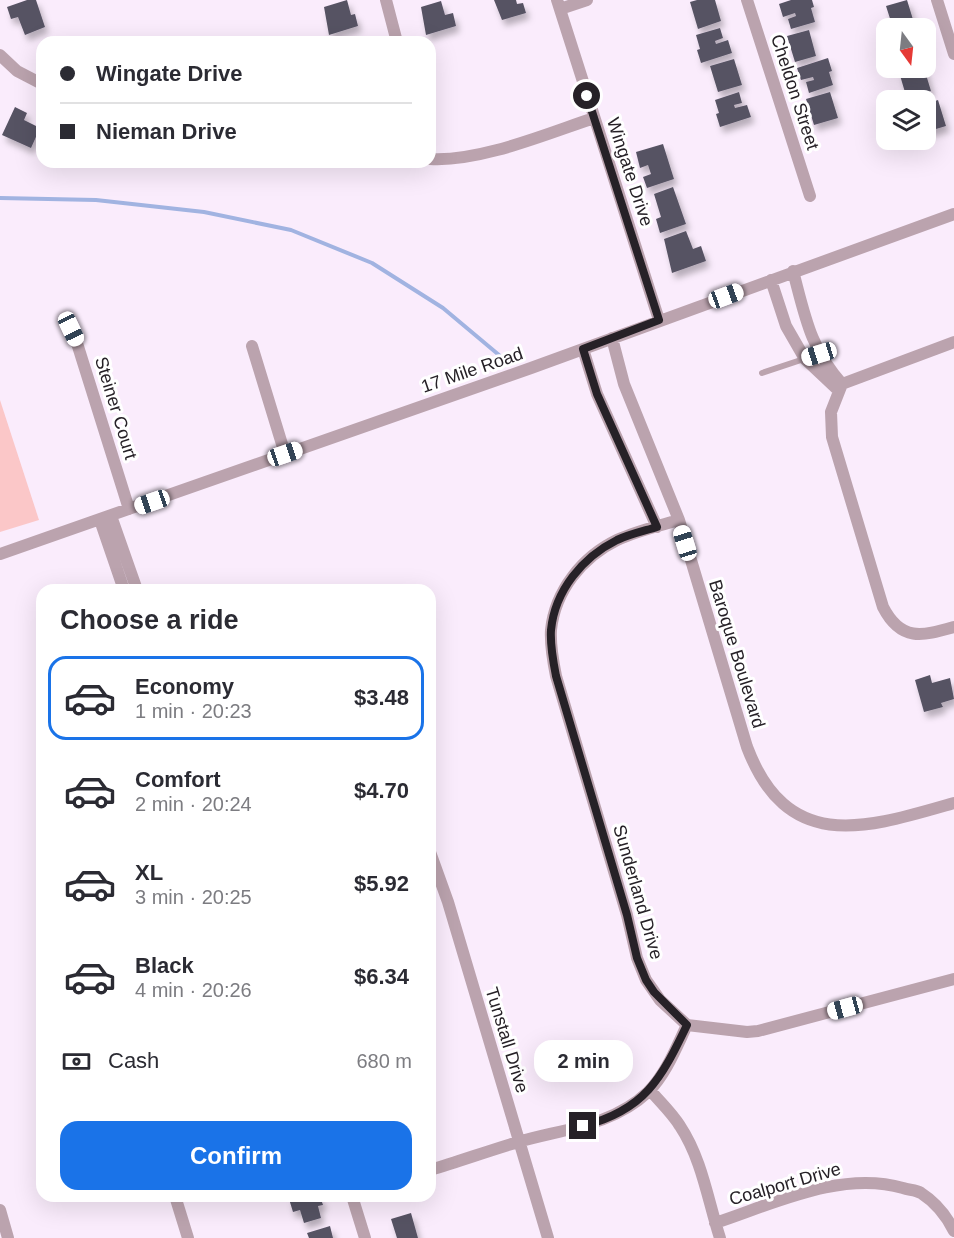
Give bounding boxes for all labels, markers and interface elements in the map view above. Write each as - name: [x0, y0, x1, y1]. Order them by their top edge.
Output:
- north arrow: [876, 18, 936, 78]
- map controls: [876, 18, 936, 150]
- street label: Cheldon Street: [767, 32, 823, 152]
- text: Wingate Drive: [96, 61, 243, 86]
- route start: [573, 82, 600, 109]
- button: layers: [876, 90, 936, 150]
- street label: Wingate Drive: [603, 115, 657, 229]
- text: Nieman Drive: [96, 119, 237, 144]
- car: [706, 281, 746, 311]
- car: [55, 309, 87, 349]
- car: [799, 340, 839, 368]
- street label: 17 Mile Road: [419, 343, 525, 397]
- street label: Steiner Court: [91, 354, 141, 462]
- car: [265, 440, 305, 468]
- car: [132, 488, 172, 516]
- car: [671, 523, 699, 563]
- street label: Baroque Boulevard: [705, 577, 769, 731]
- text: Choose a ride: [60, 605, 239, 635]
- icon: car: [63, 671, 117, 725]
- text: Economy: [135, 674, 234, 699]
- text: $3.48: [354, 685, 409, 710]
- text: 1 min · 20:23: [135, 700, 252, 722]
- icon: car: [63, 764, 117, 818]
- text: Comfort: [135, 767, 221, 792]
- text: $4.70: [354, 778, 409, 803]
- text: 2 min · 20:24: [135, 793, 252, 815]
- street label: Sunderland Drive: [609, 822, 667, 962]
- icon: car: [63, 857, 117, 911]
- text: XL: [135, 860, 163, 885]
- text: $5.92: [354, 871, 409, 896]
- text: 3 min · 20:25: [135, 886, 252, 908]
- icon: car: [63, 950, 117, 1004]
- text: Black: [135, 953, 194, 978]
- text: $6.34: [354, 964, 409, 989]
- text: 4 min · 20:26: [135, 979, 252, 1001]
- street label: Tunstall Drive: [481, 985, 533, 1095]
- car: [825, 995, 865, 1021]
- callout: 2 min: [534, 1039, 632, 1081]
- icon: cash: [60, 1045, 93, 1078]
- text: Cash: [108, 1048, 159, 1073]
- text: 680 m: [356, 1050, 412, 1072]
- text: 2 min: [557, 1050, 610, 1072]
- route end: [569, 1112, 596, 1139]
- button: Confirm: [60, 1121, 412, 1190]
- street label: Coalport Drive: [727, 1159, 843, 1209]

